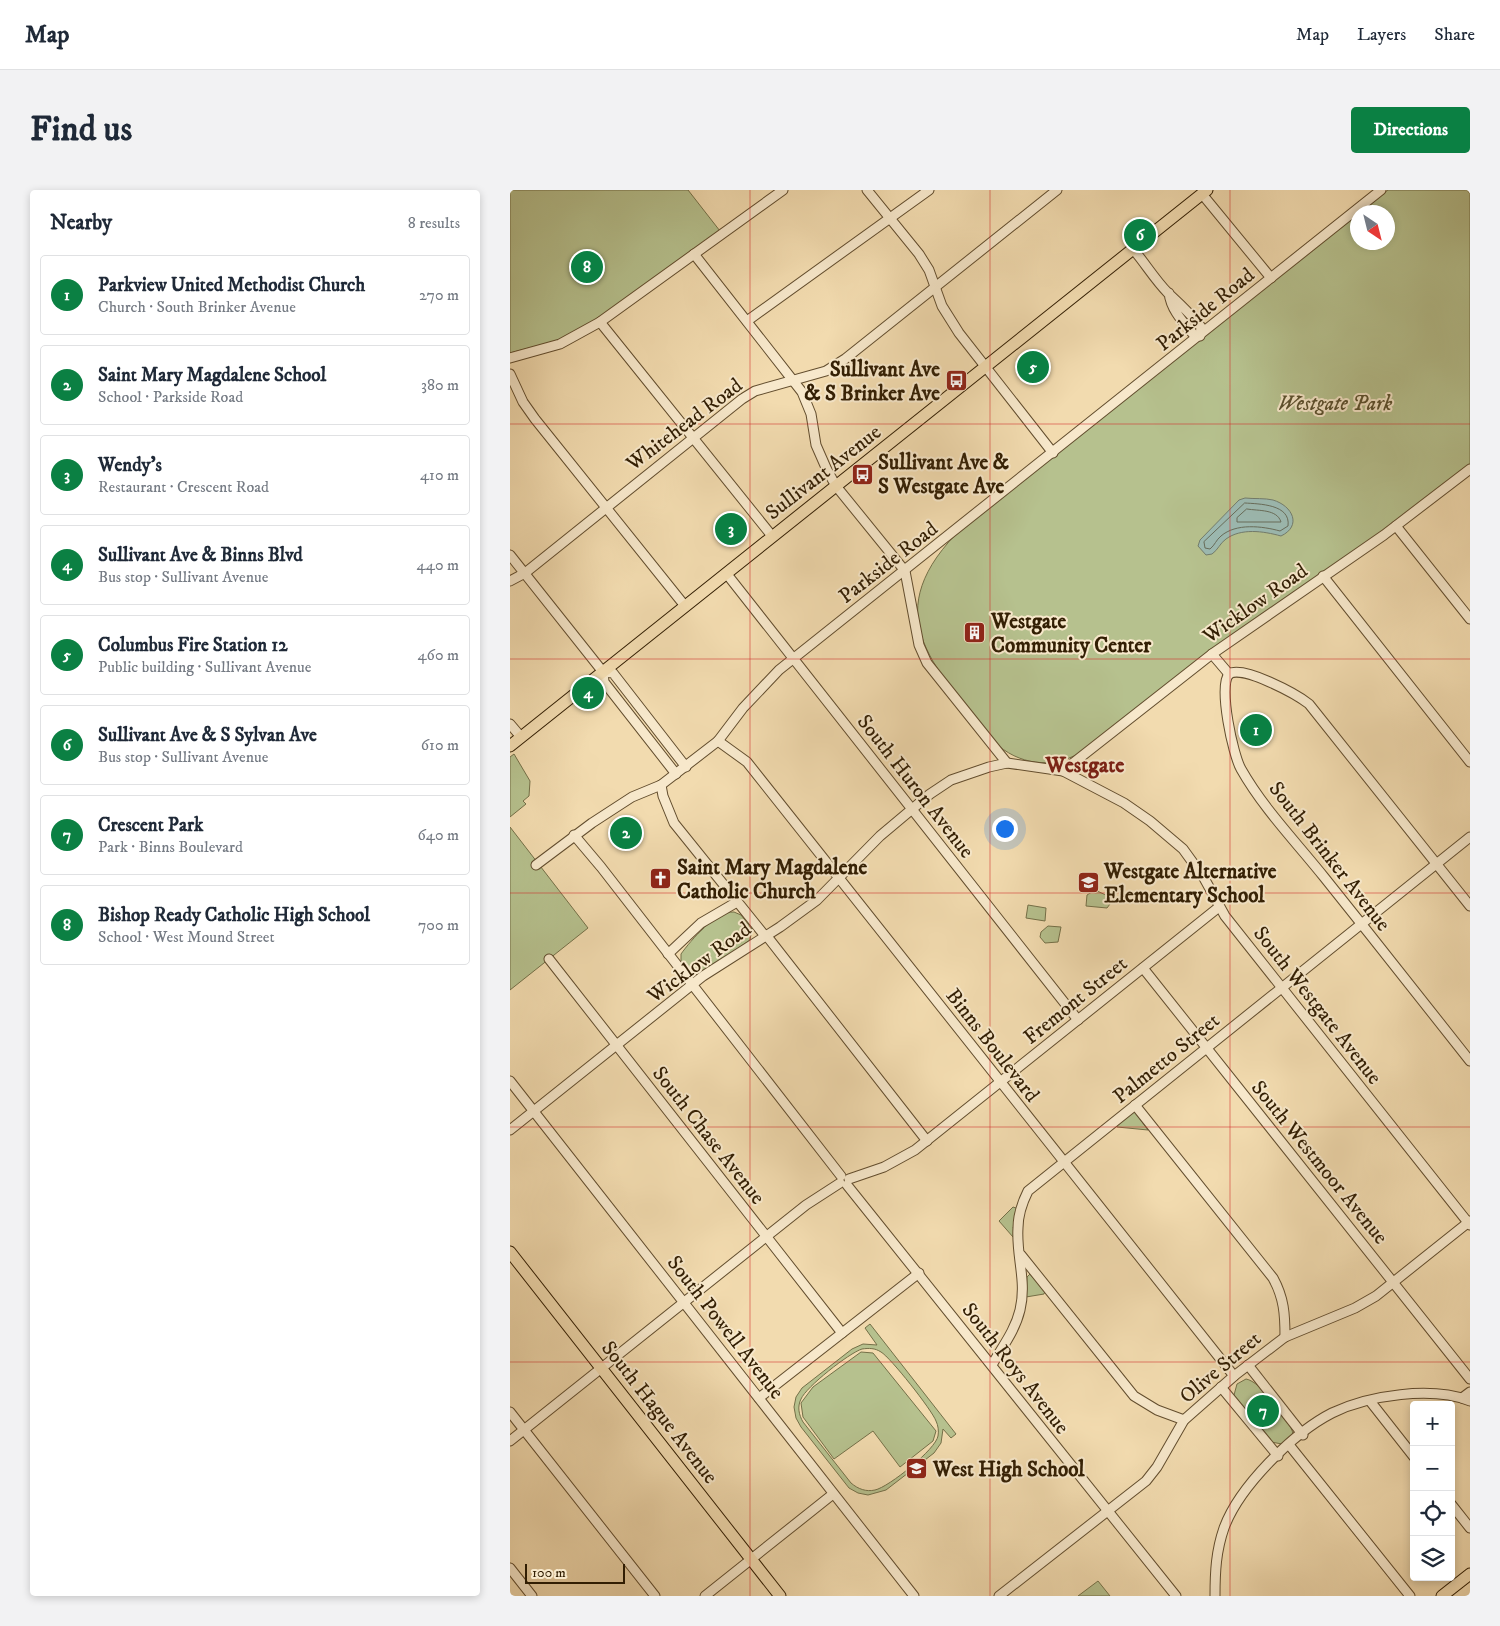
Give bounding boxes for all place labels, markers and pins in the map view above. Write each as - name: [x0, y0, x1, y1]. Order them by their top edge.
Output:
- pin: 6: [1124, 216, 1156, 254]
- pin: 8: [571, 248, 603, 286]
- pin: 5: [1017, 348, 1049, 386]
- place label: Sullivant Ave & S Brinker Ave: [804, 357, 940, 407]
- bus stop icon: Sullivant Ave & S Brinker Ave: [944, 369, 968, 393]
- place label: Sullivant Ave & S Westgate Ave: [878, 450, 1009, 500]
- bus stop icon: Sullivant Ave & S Westgate Ave: [850, 462, 874, 486]
- pin: 3: [715, 510, 747, 548]
- place label: Westgate Community Center: [990, 609, 1152, 659]
- building icon: Westgate Community Center: [963, 621, 987, 645]
- pin: 4: [572, 674, 604, 712]
- pin: 1: [1240, 711, 1272, 749]
- pin: 2: [610, 814, 642, 852]
- place label: Saint Mary Magdalene Catholic Church: [677, 855, 867, 905]
- place label: Westgate Alternative Elementary School: [1103, 859, 1277, 909]
- church icon: Saint Mary Magdalene Catholic Church: [649, 867, 673, 891]
- school or university icon: Westgate Alternative Elementary School: [1076, 871, 1100, 895]
- pin: 7: [1247, 1392, 1279, 1430]
- school or university icon: West High School: [905, 1457, 929, 1481]
- place label: West High School: [932, 1457, 1085, 1483]

